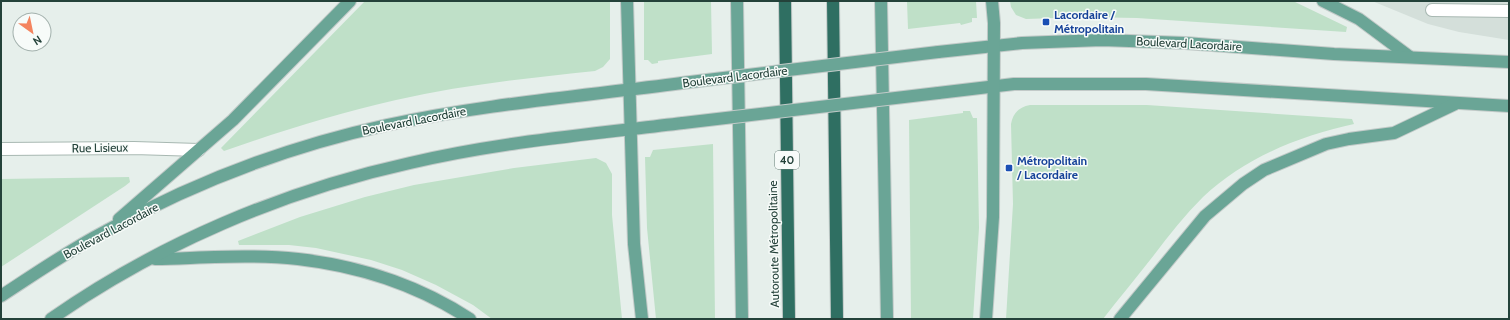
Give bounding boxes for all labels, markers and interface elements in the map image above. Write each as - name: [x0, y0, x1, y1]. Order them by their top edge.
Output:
- place label: Lacordaire / Métropolitain: [1054, 7, 1124, 36]
- north arrow: [12, 12, 52, 52]
- marker: Lacordaire / Métropolitain: [1041, 17, 1051, 27]
- text: N: [30, 32, 45, 48]
- street label: Boulevard Lacordaire: [1136, 33, 1242, 54]
- street label: Boulevard Lacordaire: [682, 63, 788, 90]
- street label: Boulevard Lacordaire: [361, 103, 467, 138]
- street label: Rue Lisieux: [72, 140, 129, 155]
- road number: 40: [775, 151, 799, 169]
- place label: Métropolitain / Lacordaire: [1016, 153, 1087, 182]
- marker: Métropolitain / Lacordaire: [1004, 163, 1014, 173]
- street label: Autoroute Métropolitaine: [765, 180, 782, 308]
- street label: Boulevard Lacordaire: [61, 199, 161, 262]

